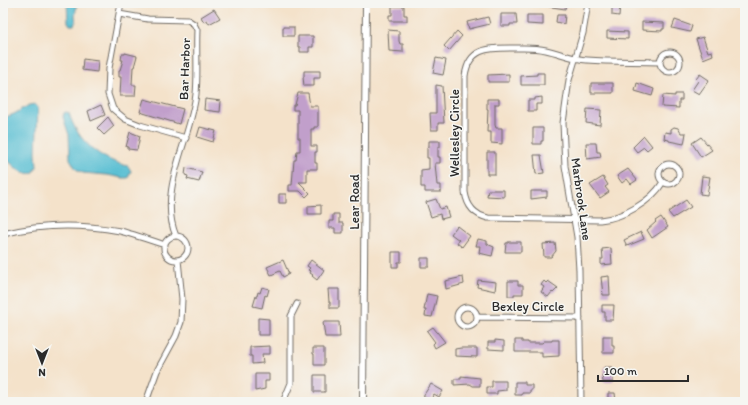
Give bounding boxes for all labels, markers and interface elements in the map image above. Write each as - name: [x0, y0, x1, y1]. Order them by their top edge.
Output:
- street label: Bar Harbor: [176, 37, 193, 100]
- street label: Wellesley Circle: [447, 89, 462, 177]
- street label: Marbrook Lane: [568, 157, 595, 241]
- street label: Lear Road: [347, 174, 362, 230]
- street label: Bexley Circle: [492, 299, 564, 314]
- north arrow: [22, 343, 62, 383]
- scale bar: [598, 357, 688, 383]
- text: 100 m: [604, 364, 637, 378]
- text: N: [38, 366, 46, 379]

